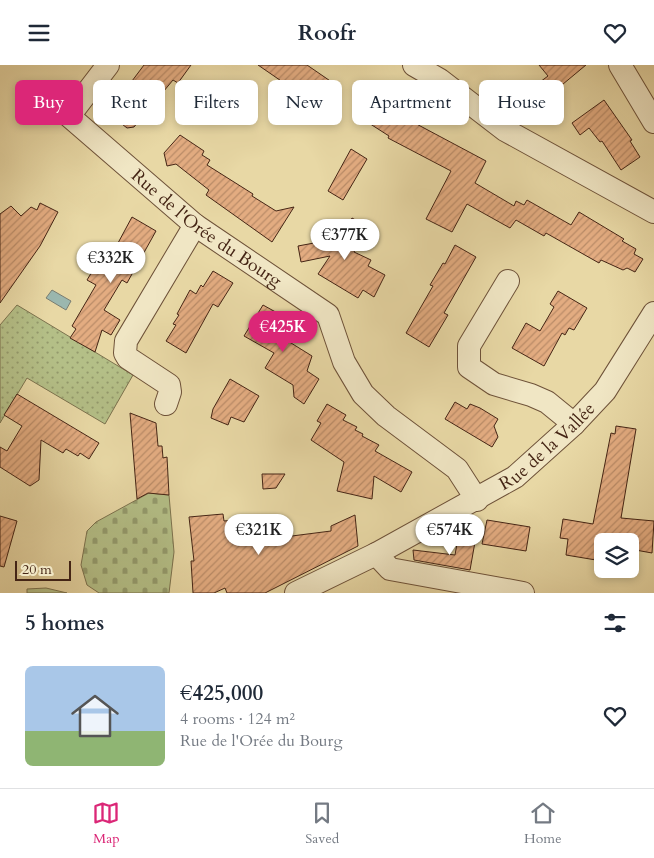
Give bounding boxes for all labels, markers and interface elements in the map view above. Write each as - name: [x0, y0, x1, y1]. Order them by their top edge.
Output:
- text: Roofr: [298, 18, 356, 48]
- icon: menu: [25, 19, 53, 47]
- icon: heart: [601, 19, 629, 47]
- chip: Buy: [15, 80, 83, 125]
- chip: Rent: [93, 80, 165, 125]
- chip: Filters: [175, 80, 258, 125]
- chip: New: [268, 80, 342, 125]
- chip: Apartment: [352, 80, 469, 125]
- chip: House: [479, 80, 564, 125]
- street label: Rue de l'Orée du Bourg: [126, 163, 288, 293]
- pin: €377K: [310, 219, 380, 261]
- text: €377K: [321, 224, 369, 246]
- pin: €332K: [76, 241, 146, 284]
- text: €332K: [87, 247, 135, 269]
- pin: €425K: [248, 311, 318, 353]
- text: €425K: [259, 316, 307, 338]
- street label: Rue de la Vallée: [494, 397, 601, 496]
- pin: €321K: [224, 513, 294, 556]
- pin: €574K: [415, 513, 485, 556]
- text: €321K: [235, 519, 283, 541]
- text: €574K: [426, 519, 474, 541]
- map controls: [594, 533, 639, 578]
- button: layers: [594, 533, 639, 578]
- scale bar: [15, 558, 71, 581]
- text: 20 m: [22, 560, 52, 579]
- text: 5 homes: [25, 609, 104, 638]
- icon: filters: [601, 609, 629, 637]
- text: €425,000: [180, 679, 263, 708]
- icon: home: [65, 686, 125, 746]
- icon: heart: [601, 702, 629, 730]
- text: 4 rooms · 124 m²: [180, 708, 295, 730]
- text: Rue de l'Orée du Bourg: [180, 730, 342, 752]
- tab: Map: [92, 799, 120, 848]
- tab: Saved: [305, 799, 339, 848]
- tab: Home: [524, 799, 562, 848]

